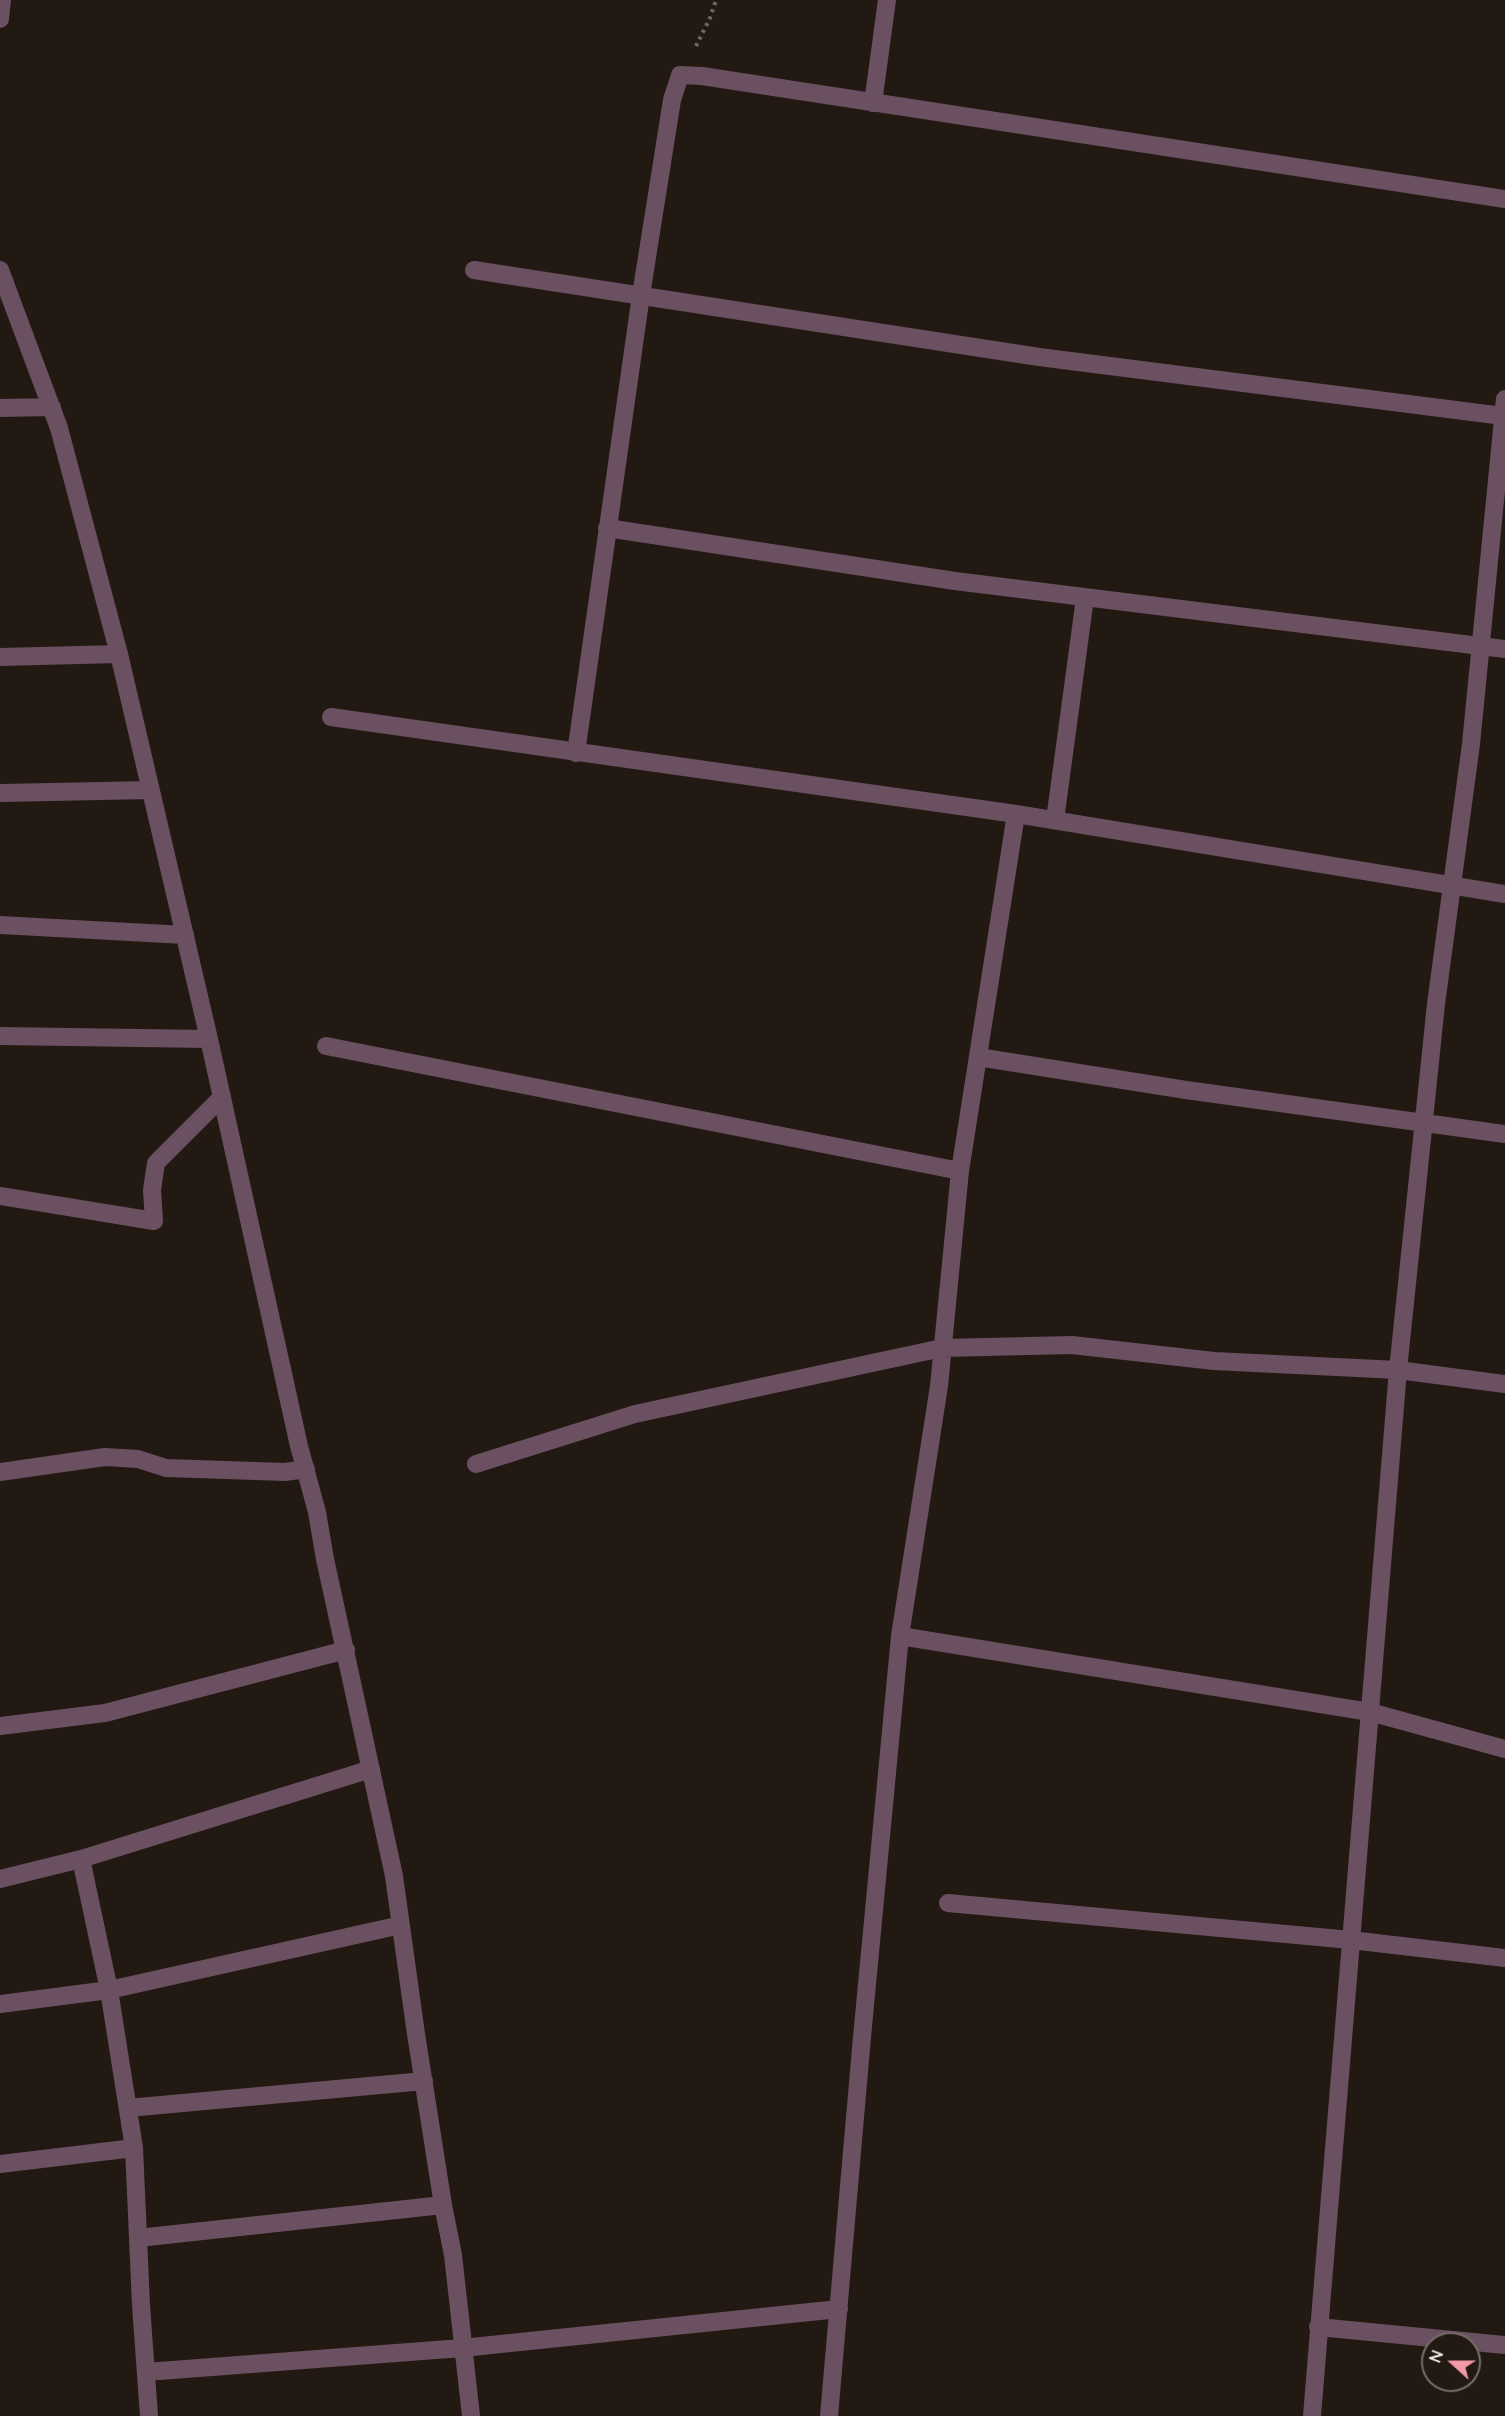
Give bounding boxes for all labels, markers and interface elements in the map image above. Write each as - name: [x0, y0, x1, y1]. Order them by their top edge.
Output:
- north arrow: [1421, 2332, 1481, 2392]
- text: N: [1425, 2347, 1448, 2365]

